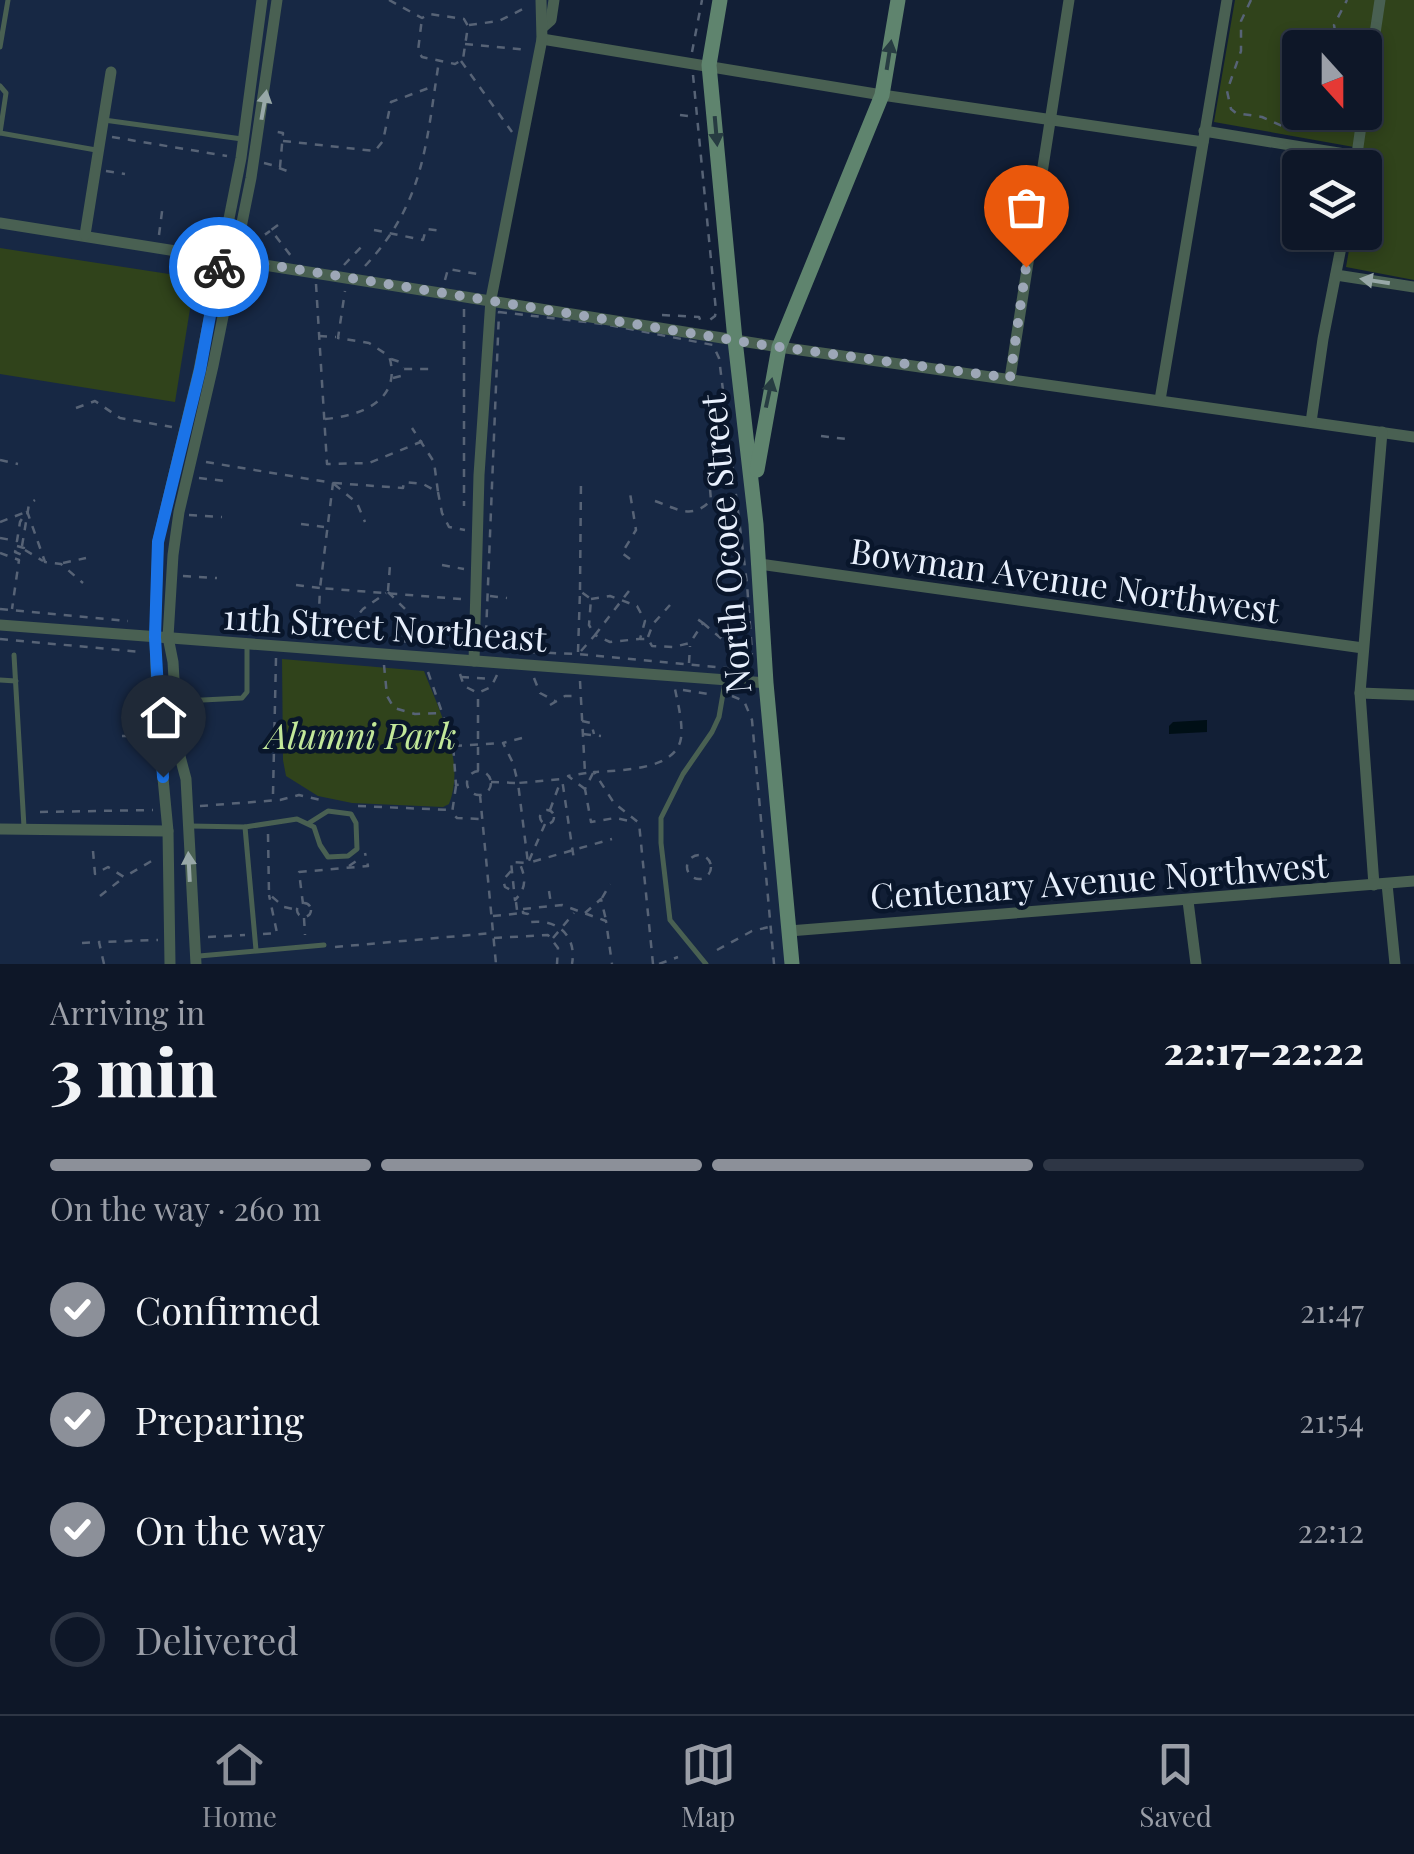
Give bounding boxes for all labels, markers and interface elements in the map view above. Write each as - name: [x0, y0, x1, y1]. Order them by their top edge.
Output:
- north arrow: [1282, 30, 1382, 130]
- map controls: [1282, 30, 1382, 250]
- one-way arrow: [882, 39, 897, 70]
- one-way arrow: [257, 89, 272, 121]
- one-way arrow: [708, 116, 724, 148]
- button: layers: [1282, 150, 1382, 250]
- pin: [984, 165, 1069, 268]
- icon: bag: [999, 180, 1054, 235]
- courier: [169, 217, 269, 317]
- icon: bike: [192, 240, 247, 295]
- one-way arrow: [1359, 273, 1390, 288]
- one-way arrow: [762, 377, 777, 408]
- street label: North Ocoee Street: [687, 392, 761, 696]
- street label: Bowman Avenue Northwest: [847, 526, 1283, 632]
- street label: 11th Street Northeast: [221, 591, 549, 661]
- pin: [121, 675, 206, 778]
- icon: home: [136, 690, 191, 745]
- park label: Alumni Park: [261, 711, 457, 758]
- street label: Centenary Avenue Northwest: [868, 840, 1330, 918]
- one-way arrow: [181, 850, 197, 882]
- text: Arriving in: [50, 990, 205, 1033]
- text: 22:17–22:22: [1164, 1024, 1364, 1075]
- text: 3 min: [50, 1027, 217, 1113]
- text: On the way · 260 m: [50, 1186, 321, 1229]
- icon: check: [50, 1282, 105, 1337]
- text: Confirmed: [135, 1284, 320, 1335]
- text: 21:47: [1300, 1288, 1364, 1331]
- icon: check: [50, 1392, 105, 1447]
- text: Preparing: [135, 1394, 304, 1445]
- text: 21:54: [1299, 1398, 1364, 1441]
- icon: check: [50, 1502, 105, 1557]
- text: On the way: [135, 1504, 325, 1555]
- text: 22:12: [1298, 1508, 1364, 1551]
- text: Delivered: [135, 1614, 299, 1665]
- tab: Home: [202, 1737, 277, 1834]
- tab: Map: [681, 1737, 736, 1834]
- tab: Saved: [1139, 1737, 1212, 1834]

